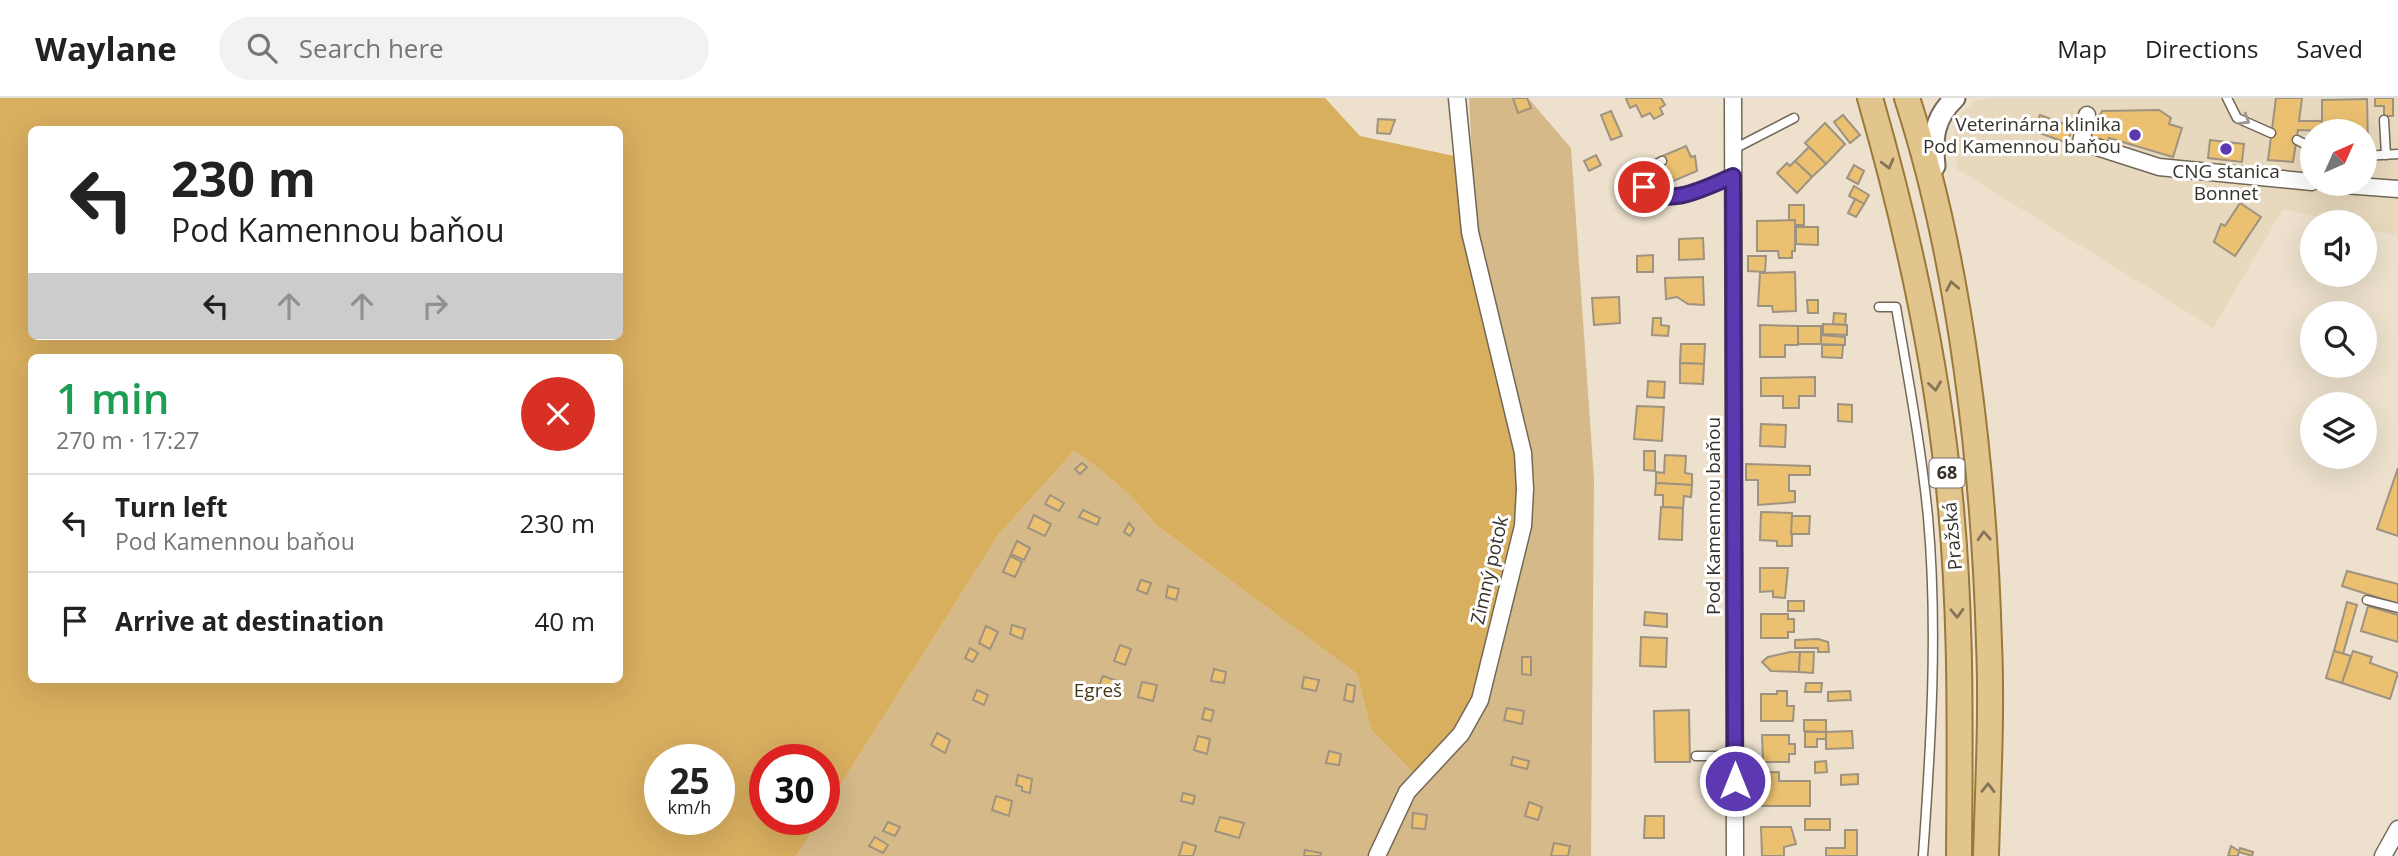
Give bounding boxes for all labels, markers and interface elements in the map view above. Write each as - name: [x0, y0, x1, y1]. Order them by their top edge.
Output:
- search box: [219, 17, 709, 80]
- text: Waylane: [35, 26, 177, 71]
- icon: search: [243, 29, 281, 67]
- text: Search here: [299, 30, 444, 66]
- text: Map: [2057, 32, 2107, 65]
- text: Directions: [2145, 32, 2258, 65]
- text: Saved: [2296, 32, 2363, 65]
- place label: Veterinárna klinika Pod Kamennou baňou: [1923, 111, 2121, 159]
- one-way arrow: [2237, 111, 2250, 124]
- north arrow: [2300, 119, 2376, 196]
- map controls: [2300, 119, 2377, 469]
- marker: Veterinárna klinika Pod Kamennou baňou: [2127, 127, 2143, 143]
- marker: CNG stanica Bonnet: [2218, 141, 2234, 157]
- text: 230 m: [171, 145, 316, 211]
- icon: left: [56, 154, 147, 245]
- pin: [1614, 157, 1674, 217]
- one-way arrow: [1880, 158, 1894, 170]
- place label: CNG stanica Bonnet: [2172, 158, 2280, 206]
- icon: arrive: [1625, 168, 1663, 206]
- text: Pod Kamennou baňou: [171, 208, 505, 251]
- button: sound: [2300, 210, 2377, 287]
- one-way arrow: [1945, 280, 1960, 292]
- icon: left: [197, 287, 235, 325]
- icon: ahead: [270, 287, 308, 325]
- icon: ahead: [343, 287, 381, 325]
- icon: right: [416, 287, 454, 325]
- button: search: [2300, 301, 2377, 378]
- text: 1 min: [56, 369, 169, 426]
- button: close: [521, 377, 595, 451]
- one-way arrow: [1928, 380, 1943, 392]
- button: layers: [2300, 392, 2377, 469]
- street label: Pod Kamennou baňou: [1700, 417, 1726, 615]
- text: 270 m · 17:27: [56, 424, 199, 456]
- road number: 68: [1930, 458, 1965, 488]
- text: Turn left: [115, 489, 227, 525]
- street label: Pražská: [1936, 501, 1968, 571]
- icon: left: [56, 504, 94, 542]
- text: 230 m: [520, 505, 595, 541]
- street label: Zimný potok: [1464, 513, 1514, 627]
- text: Pod Kamennou baňou: [115, 525, 355, 557]
- one-way arrow: [1976, 530, 1991, 541]
- icon: arrive: [56, 602, 94, 640]
- text: Arrive at destination: [115, 603, 384, 639]
- text: 40 m: [534, 603, 595, 639]
- one-way arrow: [1949, 608, 1965, 618]
- park label: Egreš: [1074, 677, 1122, 703]
- speed limit sign: 30: [749, 744, 840, 835]
- position arrow: [1698, 744, 1772, 818]
- text: 25: [669, 757, 710, 804]
- one-way arrow: [1980, 782, 1995, 793]
- text: km/h: [668, 795, 711, 819]

